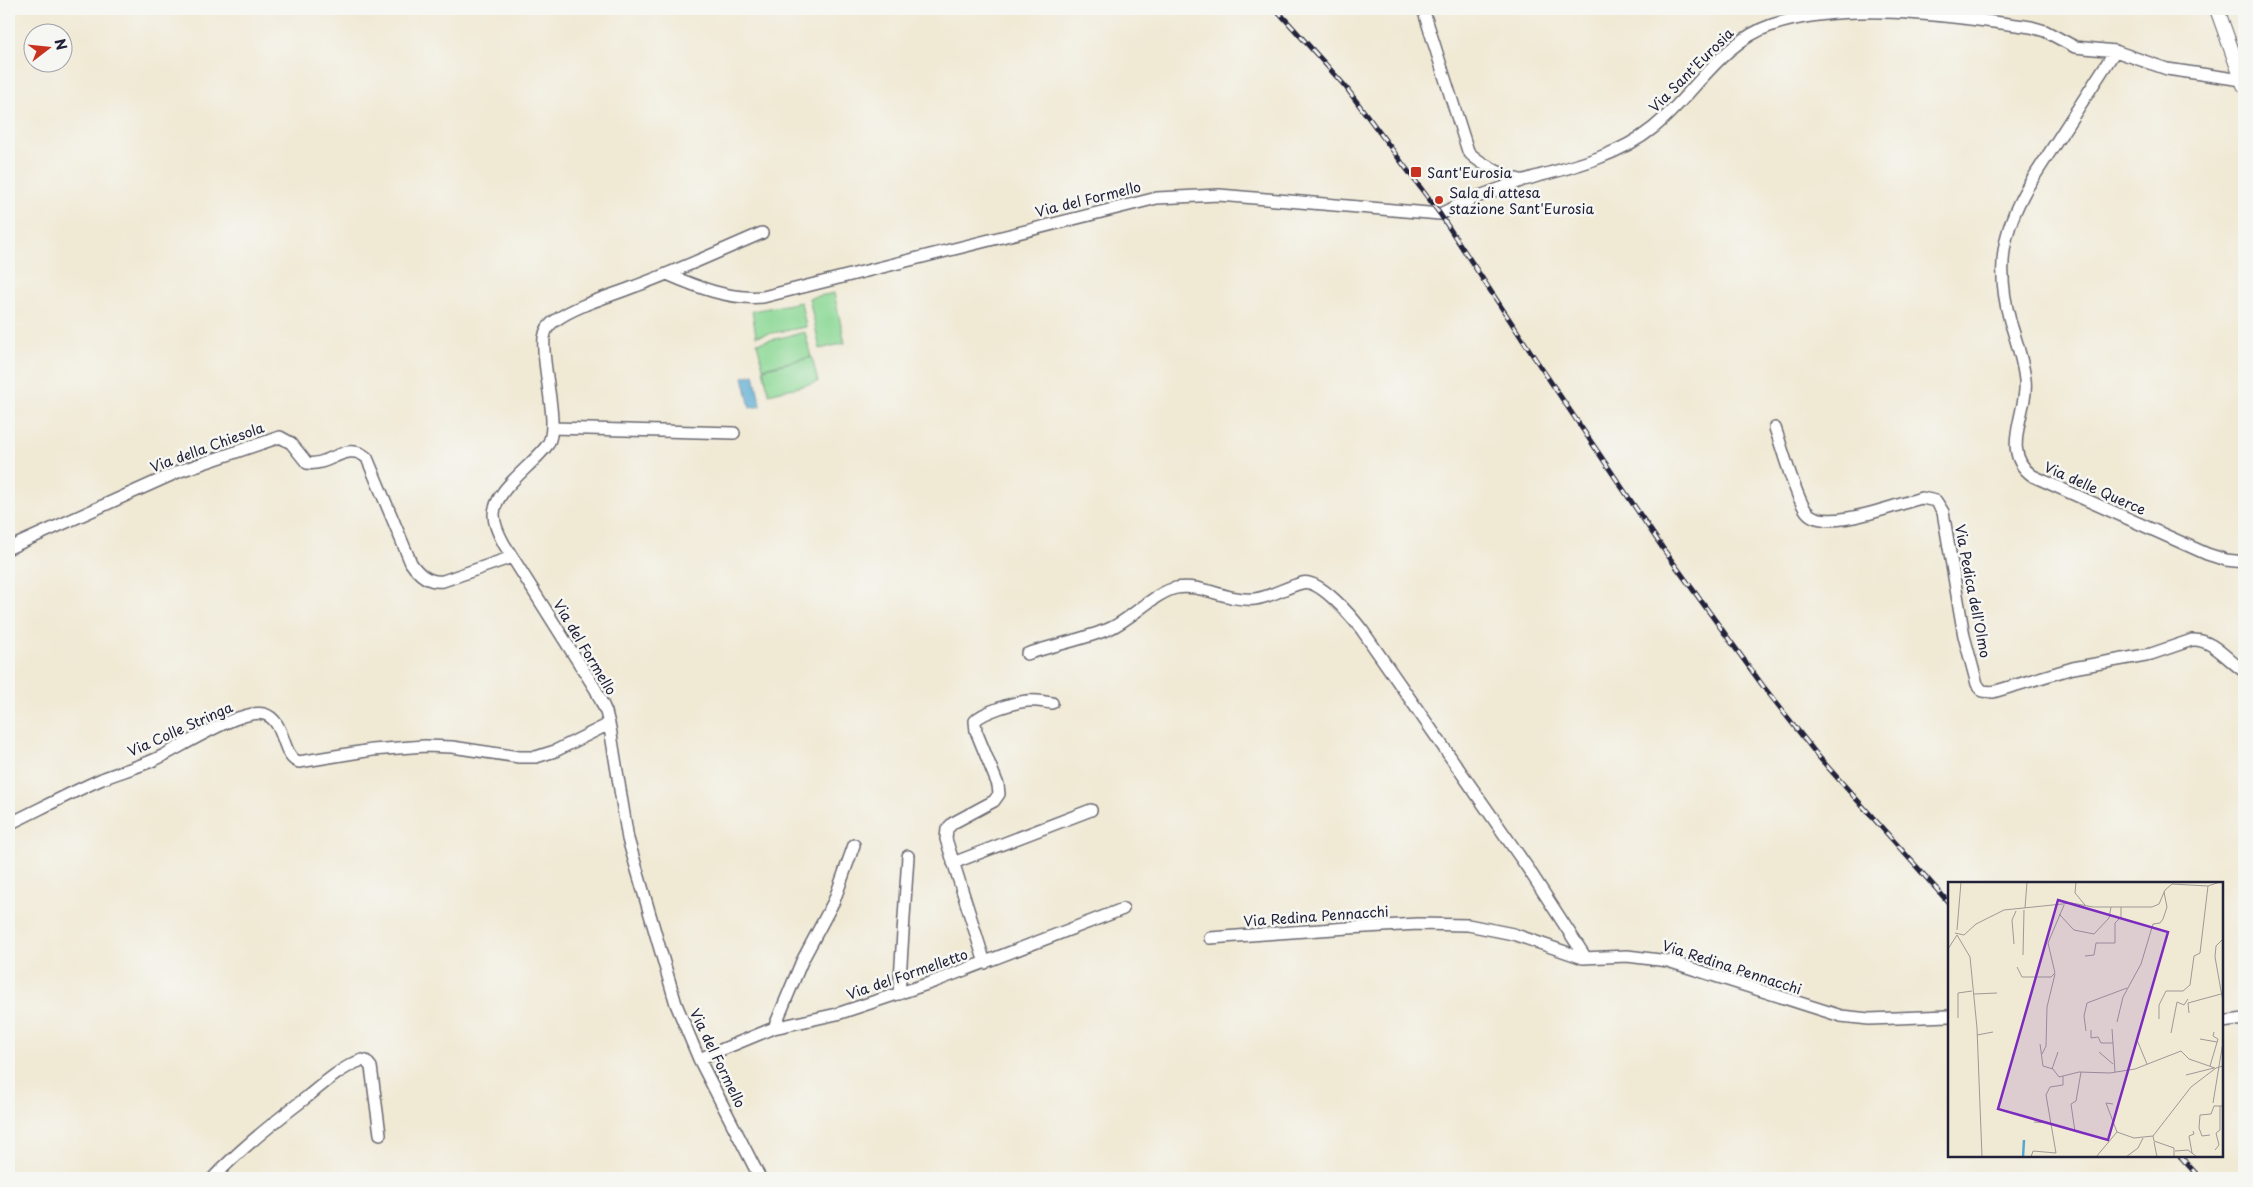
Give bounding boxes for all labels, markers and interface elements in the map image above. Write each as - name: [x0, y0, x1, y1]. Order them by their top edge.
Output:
- north arrow: [22, 22, 72, 72]
- street label: Via Sant'Eurosia: [1644, 23, 1738, 117]
- text: N: [49, 36, 73, 53]
- place label: Sant'Eurosia: [1427, 162, 1512, 183]
- marker: Sant'Eurosia: [1409, 165, 1423, 179]
- street label: Via del Formello: [1033, 176, 1143, 222]
- place label: Sala di attesa stazione Sant'Eurosia: [1449, 182, 1594, 219]
- marker: Sala di attesa stazione Sant'Eurosia: [1433, 194, 1445, 206]
- street label: Via della Chiesola: [147, 417, 267, 477]
- street label: Via delle Querce: [2041, 456, 2150, 520]
- street label: Via Pedica dell'Olmo: [1950, 522, 1996, 660]
- street label: Via del Formello: [548, 595, 622, 699]
- street label: Via Colle Stringa: [124, 696, 236, 762]
- inset map: [1948, 882, 2223, 1157]
- street label: Via Redina Pennacchi: [1243, 900, 1389, 932]
- street label: Via Redina Pennacchi: [1660, 935, 1805, 1000]
- street label: Via del Formelletto: [844, 943, 971, 1005]
- street label: Via del Formello: [685, 1005, 751, 1111]

